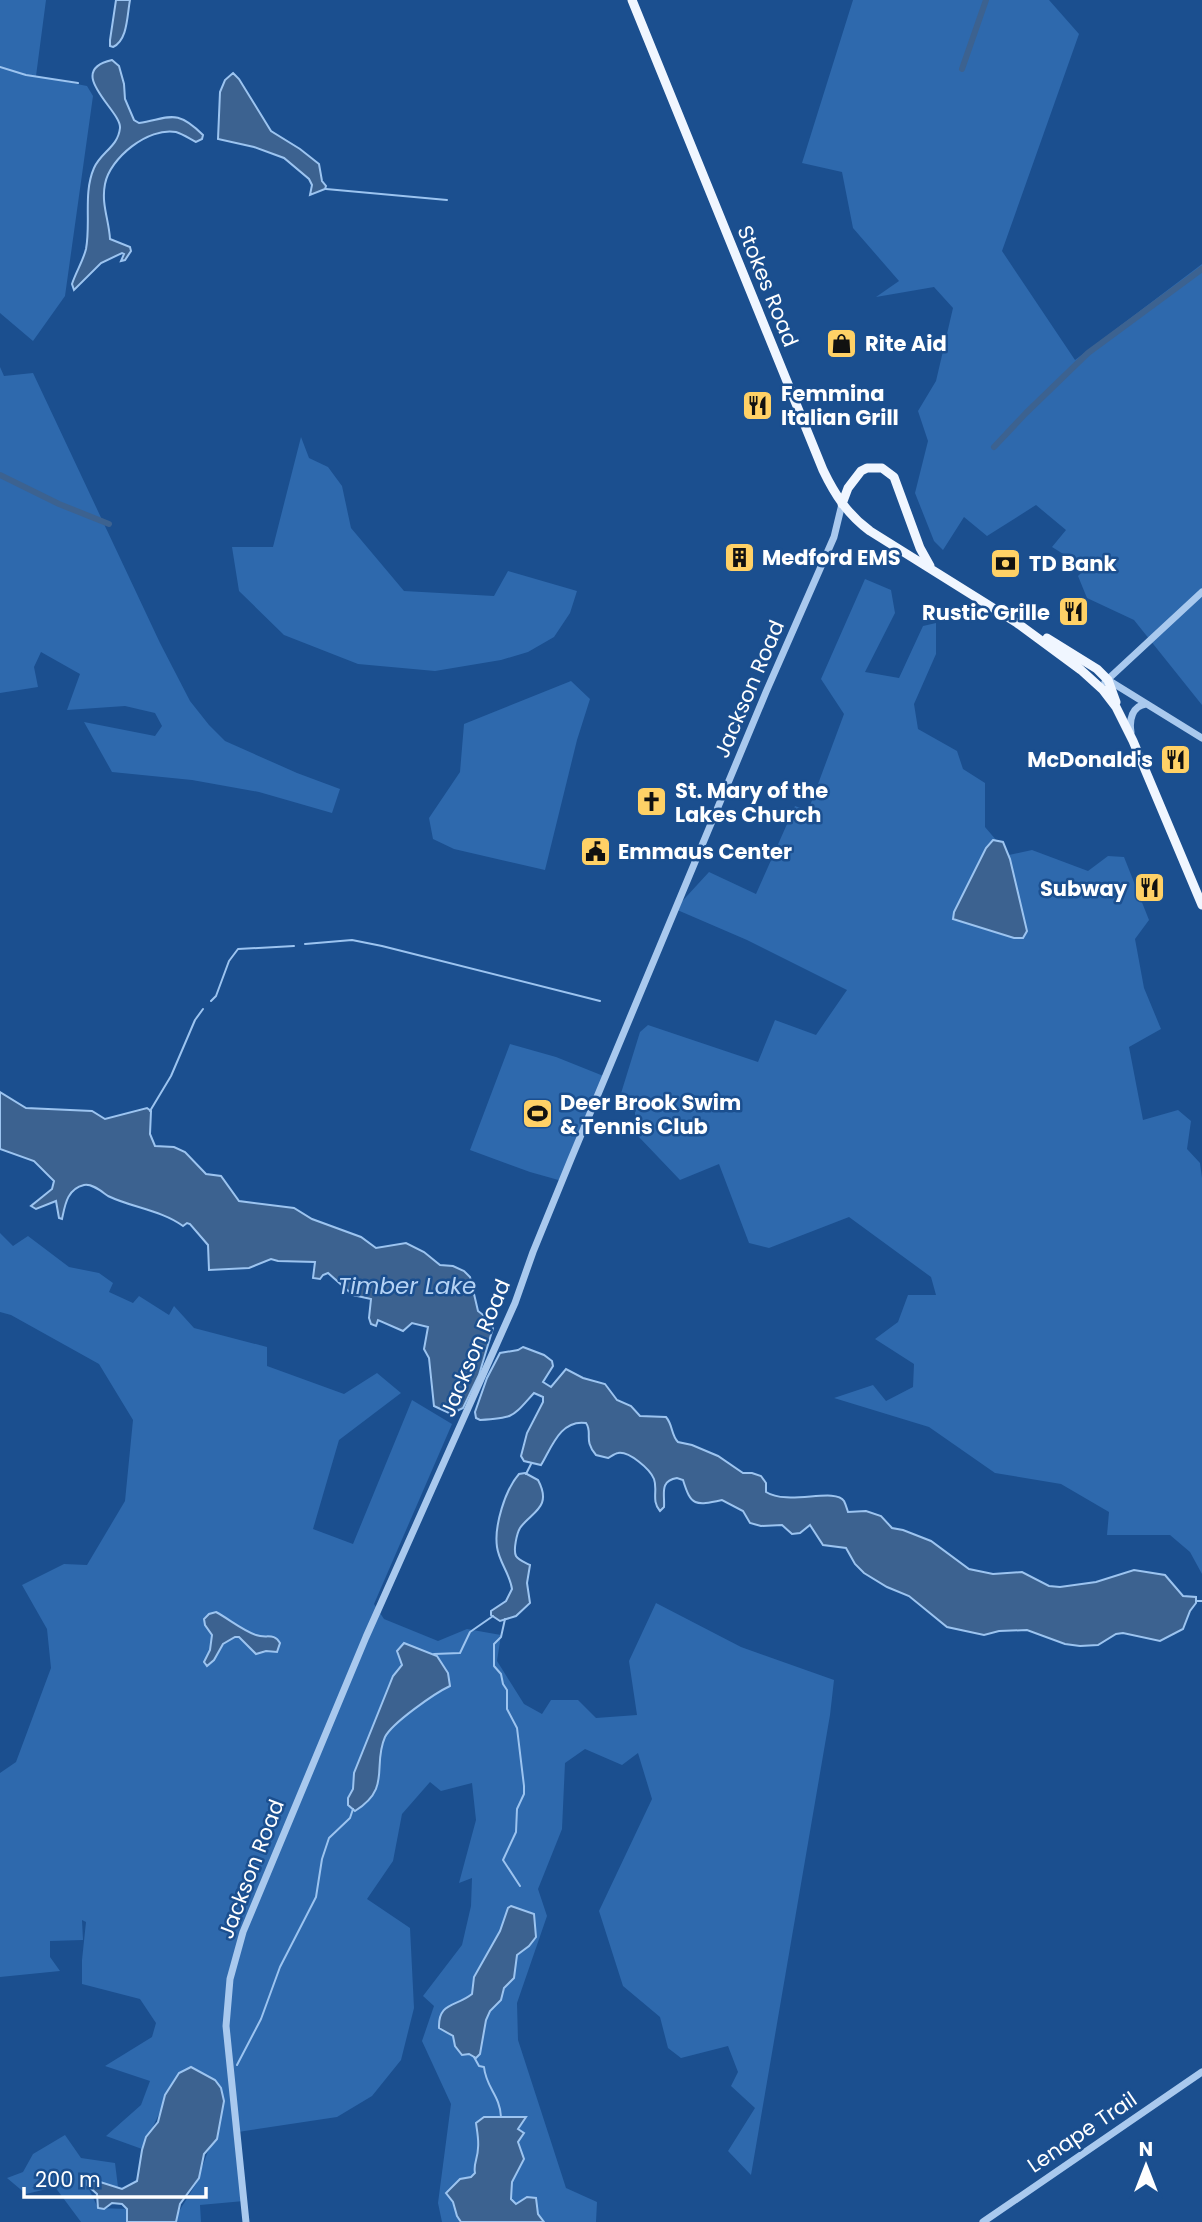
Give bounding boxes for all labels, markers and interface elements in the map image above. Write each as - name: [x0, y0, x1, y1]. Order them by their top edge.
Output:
- street label: Stokes Road: [731, 221, 805, 351]
- shop icon: Rite Aid: [825, 326, 859, 360]
- place label: Rite Aid: [865, 329, 947, 358]
- place label: Femmina Italian Grill: [781, 379, 899, 432]
- restaurant icon: Femmina Italian Grill: [741, 388, 775, 422]
- building icon: Medford EMS: [722, 540, 756, 574]
- place label: Medford EMS: [762, 543, 901, 572]
- bank icon: TD Bank: [989, 546, 1023, 580]
- place label: TD Bank: [1029, 549, 1116, 578]
- restaurant icon: Rustic Grille: [1056, 595, 1090, 629]
- place label: Rustic Grille: [922, 598, 1050, 627]
- street label: Jackson Road: [707, 616, 791, 762]
- restaurant icon: McDonald's: [1159, 742, 1193, 776]
- place label: McDonald's: [1027, 745, 1153, 774]
- place label: St. Mary of the Lakes Church: [675, 776, 828, 829]
- church icon: St. Mary of the Lakes Church: [635, 785, 669, 819]
- public building icon: Emmaus Center: [578, 834, 612, 868]
- place label: Emmaus Center: [618, 837, 792, 866]
- restaurant icon: Subway: [1133, 871, 1167, 905]
- place label: Subway: [1040, 874, 1128, 903]
- place label: Deer Brook Swim & Tennis Club: [560, 1088, 741, 1141]
- sports icon: Deer Brook Swim & Tennis Club: [520, 1097, 554, 1131]
- water label: Timber Lake: [338, 1270, 476, 1302]
- street label: Jackson Road: [433, 1275, 517, 1421]
- street label: Jackson Road: [211, 1795, 291, 1943]
- street label: Lenape Trail: [1022, 2085, 1142, 2179]
- north arrow: [1111, 2131, 1181, 2201]
- text: N: [1139, 2136, 1153, 2163]
- scale bar: [24, 2156, 206, 2200]
- text: 200 m: [35, 2165, 101, 2194]

